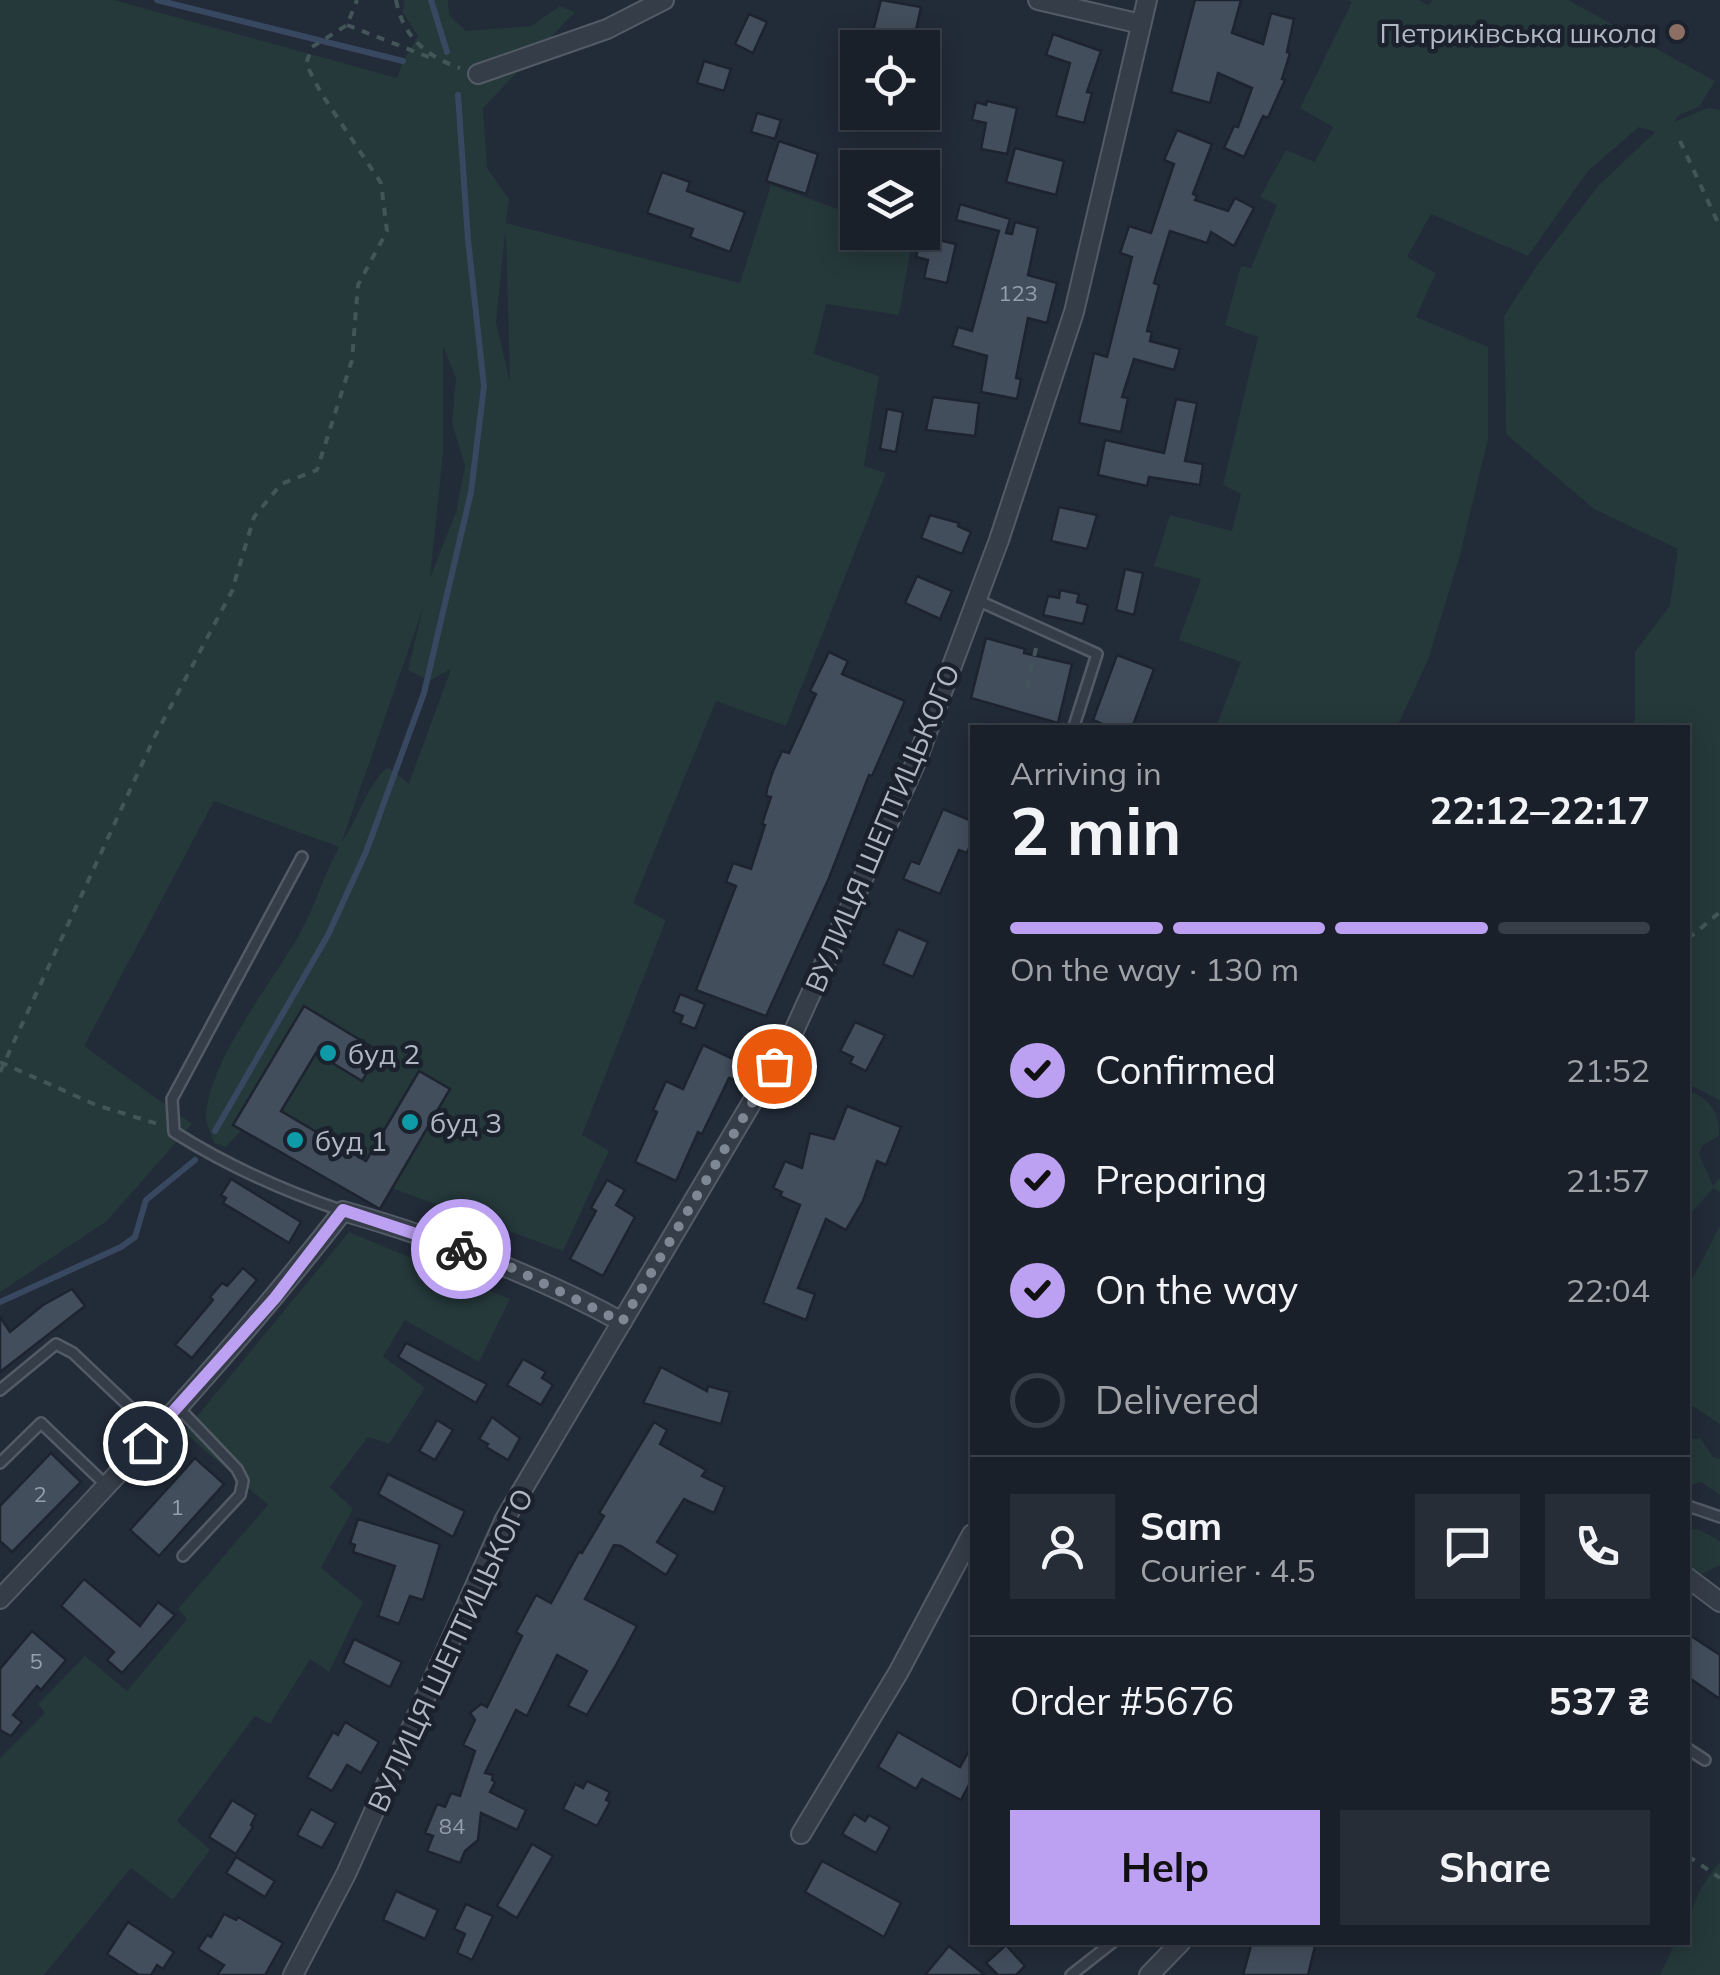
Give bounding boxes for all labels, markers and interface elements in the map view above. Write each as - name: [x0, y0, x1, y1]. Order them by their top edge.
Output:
- place label: Петриківська школа: [1380, 15, 1657, 50]
- marker: Петриківська школа: [1666, 21, 1688, 43]
- map controls: [840, 30, 940, 250]
- button: locate: [840, 30, 940, 130]
- button: layers: [840, 150, 940, 250]
- house number: 123: [998, 279, 1038, 307]
- street label: ВУЛИЦЯ ШЕПТИЦЬКОГО: [797, 659, 967, 997]
- text: Arriving in: [1010, 753, 1162, 793]
- text: 22:12–22:17: [1430, 786, 1650, 834]
- text: 2 min: [1010, 790, 1181, 871]
- text: On the way · 130 m: [1010, 949, 1299, 989]
- pin: [732, 1024, 817, 1109]
- place label: буд 2: [348, 1036, 420, 1071]
- icon: bag: [747, 1039, 802, 1094]
- marker: буд 2: [317, 1042, 339, 1064]
- icon: check: [1010, 1043, 1065, 1098]
- text: Confirmed: [1095, 1046, 1276, 1094]
- text: 21:52: [1566, 1050, 1650, 1090]
- place label: буд 3: [430, 1105, 502, 1140]
- marker: буд 3: [399, 1111, 421, 1133]
- place label: буд 1: [315, 1123, 387, 1158]
- marker: буд 1: [284, 1129, 306, 1151]
- icon: check: [1010, 1153, 1065, 1208]
- text: Preparing: [1095, 1156, 1267, 1204]
- text: 21:57: [1566, 1160, 1650, 1200]
- courier: [411, 1199, 511, 1299]
- icon: bike: [434, 1222, 489, 1277]
- icon: check: [1010, 1263, 1065, 1318]
- text: On the way: [1095, 1266, 1298, 1314]
- text: 22:04: [1566, 1270, 1650, 1310]
- text: Delivered: [1095, 1376, 1260, 1424]
- pin: [103, 1401, 188, 1486]
- icon: home: [118, 1416, 173, 1471]
- house number: 2: [33, 1480, 47, 1508]
- street label: ВУЛИЦЯ ШЕПТИЦЬКОГО: [360, 1483, 540, 1817]
- house number: 1: [170, 1493, 184, 1521]
- button: person: [1010, 1494, 1115, 1599]
- button: chat: [1415, 1494, 1520, 1599]
- button: phone: [1545, 1494, 1650, 1599]
- text: Sam: [1140, 1502, 1222, 1550]
- text: Courier · 4.5: [1140, 1550, 1316, 1590]
- house number: 5: [29, 1647, 43, 1675]
- text: Order #5676: [1010, 1677, 1234, 1725]
- text: 537 ₴: [1548, 1677, 1650, 1725]
- button: Help: [1010, 1810, 1320, 1925]
- button: Share: [1340, 1810, 1650, 1925]
- house number: 84: [439, 1812, 465, 1840]

